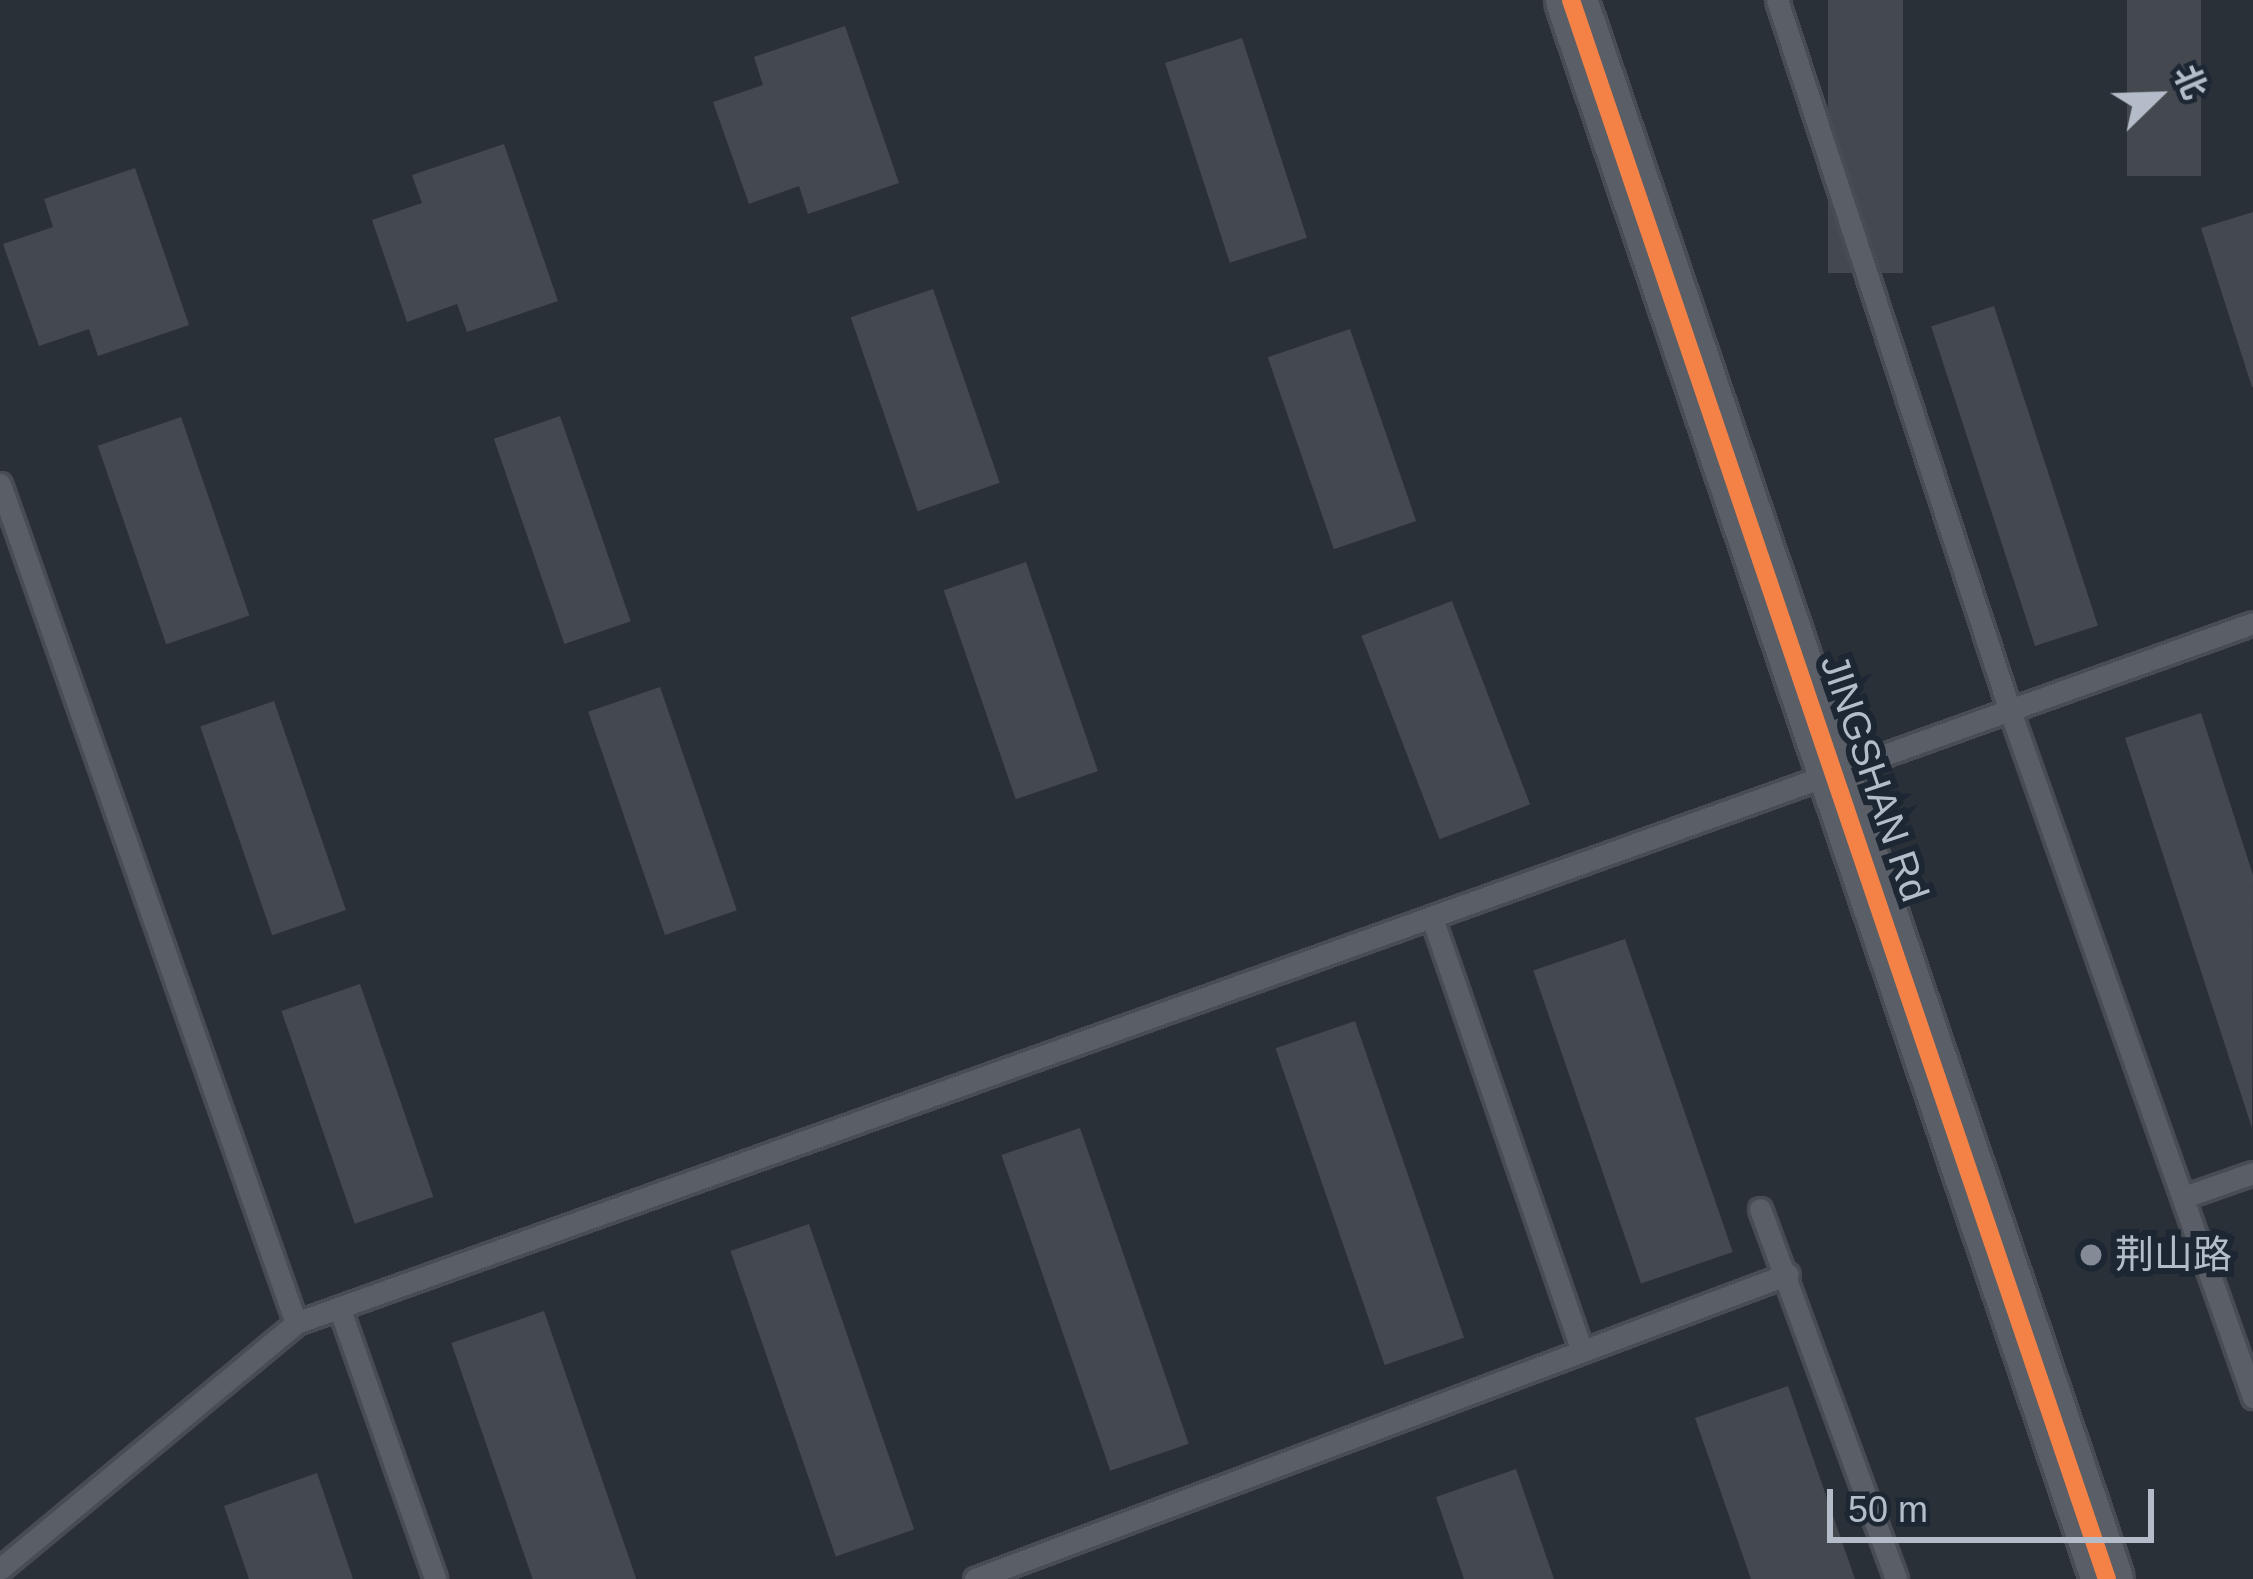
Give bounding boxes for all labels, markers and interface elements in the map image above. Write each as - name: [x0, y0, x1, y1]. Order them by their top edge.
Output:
- north arrow: [2097, 36, 2217, 156]
- text: 北: [2167, 59, 2214, 104]
- street label: JINGSHAN Rd: [1810, 648, 1938, 908]
- place label: 荆山路: [2115, 1232, 2232, 1278]
- marker: 荆山路: [2078, 1242, 2104, 1268]
- scale bar: [1833, 1465, 2160, 1539]
- text: 50 m: [1848, 1489, 1928, 1530]

